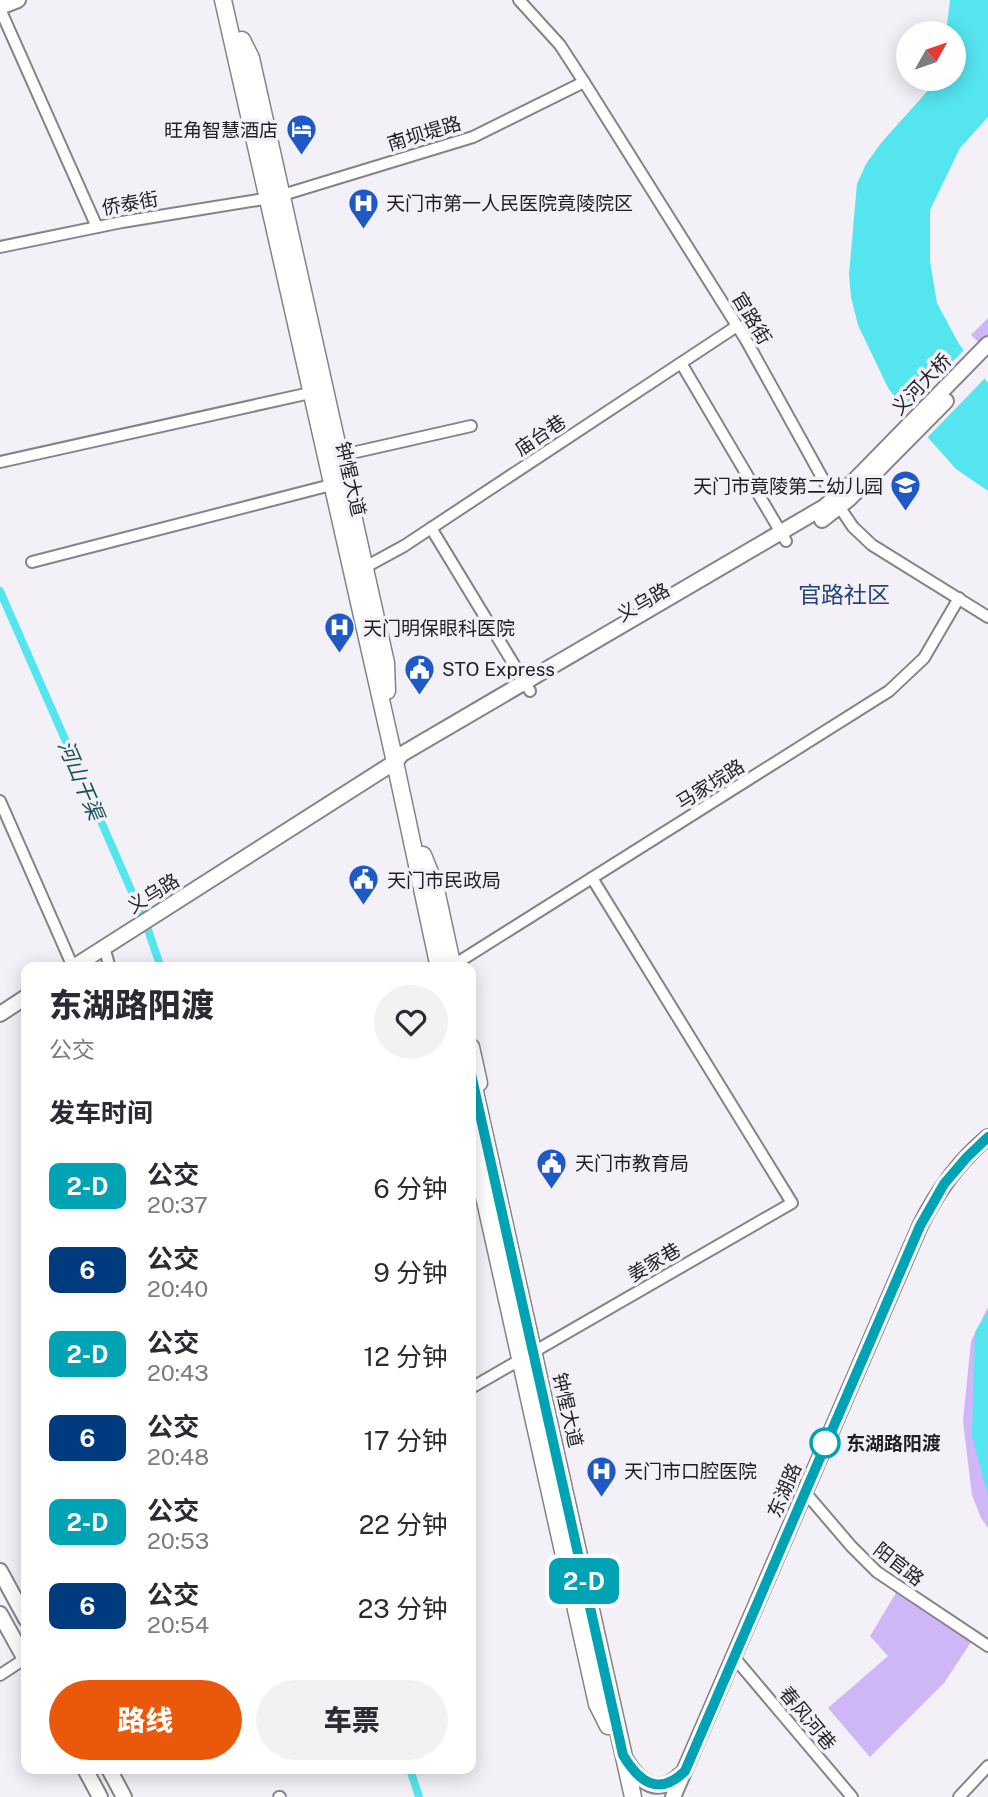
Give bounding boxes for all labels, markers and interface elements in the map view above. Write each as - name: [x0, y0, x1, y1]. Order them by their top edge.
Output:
- north arrow: [896, 21, 966, 91]
- map controls: [896, 21, 966, 91]
- street label: 南坝堤路: [384, 111, 464, 155]
- hotel icon: 旺角智慧酒店: [284, 113, 318, 157]
- place label: 旺角智慧酒店: [164, 119, 278, 141]
- hospital icon: 天门市第一人民医院竟陵院区: [346, 186, 380, 230]
- street label: 侨泰街: [100, 187, 160, 219]
- place label: 天门市第一人民医院竟陵院区: [386, 192, 633, 214]
- street label: 官路街: [728, 288, 776, 348]
- street label: 义河大桥: [887, 349, 955, 419]
- street label: 庙台巷: [510, 410, 570, 460]
- street label: 钟惺大道: [332, 439, 370, 519]
- school or university icon: 天门市竟陵第二幼儿园: [889, 469, 923, 513]
- place label: 天门市竟陵第二幼儿园: [693, 475, 883, 497]
- street label: 义乌路: [613, 578, 673, 626]
- district label: 官路社区: [798, 581, 890, 608]
- hospital icon: 天门明保眼科医院: [323, 611, 357, 655]
- place label: 天门明保眼科医院: [363, 617, 515, 639]
- public building icon: STO Express: [402, 652, 436, 696]
- place label: STO Express: [442, 658, 555, 680]
- water label: 河山干渠: [53, 736, 110, 826]
- street label: 马家垸路: [672, 755, 748, 813]
- public building icon: 天门市民政局: [347, 863, 381, 907]
- street label: 义乌路: [123, 869, 183, 917]
- place label: 天门市民政局: [387, 869, 501, 891]
- button: heart: [374, 985, 448, 1059]
- text: 东湖路阳渡: [49, 986, 214, 1024]
- text: 公交: [49, 1036, 95, 1063]
- text: 发车时间: [49, 1097, 153, 1128]
- public building icon: 天门市教育局: [535, 1146, 569, 1190]
- place label: 天门市教育局: [575, 1152, 689, 1174]
- text: 公交: [147, 1159, 199, 1190]
- text: 2-D: [67, 1172, 108, 1200]
- text: 6 分钟: [373, 1173, 448, 1204]
- text: 20:37: [147, 1191, 208, 1218]
- street label: 姜家巷: [624, 1238, 684, 1286]
- text: 公交: [147, 1243, 199, 1274]
- text: 6: [80, 1256, 95, 1284]
- text: 9 分钟: [373, 1257, 448, 1288]
- text: 20:40: [147, 1275, 208, 1302]
- text: 公交: [147, 1327, 199, 1358]
- text: 2-D: [67, 1340, 108, 1368]
- text: 12 分钟: [364, 1341, 448, 1372]
- text: 20:43: [147, 1359, 209, 1386]
- street label: 钟惺大道: [549, 1370, 587, 1450]
- text: 公交: [147, 1411, 199, 1442]
- text: 6: [80, 1424, 95, 1452]
- text: 17 分钟: [363, 1425, 448, 1456]
- marker: 东湖路阳渡: [810, 1428, 840, 1458]
- place label: 东湖路阳渡: [846, 1432, 941, 1454]
- text: 20:48: [147, 1443, 209, 1470]
- hospital icon: 天门市口腔医院: [584, 1454, 618, 1498]
- street label: 东湖路: [763, 1459, 805, 1521]
- place label: 天门市口腔医院: [624, 1460, 757, 1482]
- text: 公交: [147, 1495, 199, 1526]
- text: 2-D: [67, 1508, 108, 1536]
- text: 22 分钟: [359, 1509, 448, 1540]
- text: 20:53: [147, 1527, 209, 1554]
- street label: 阳官路: [870, 1538, 928, 1590]
- line badge: 2-D: [544, 1558, 624, 1604]
- text: 2-D: [563, 1567, 605, 1595]
- text: 公交: [147, 1579, 199, 1610]
- text: 6: [80, 1592, 95, 1620]
- text: 23 分钟: [358, 1593, 448, 1624]
- text: 20:54: [147, 1611, 209, 1638]
- button: 路线: [49, 1680, 242, 1760]
- button: 车票: [256, 1680, 448, 1760]
- street label: 春风河巷: [775, 1682, 841, 1754]

